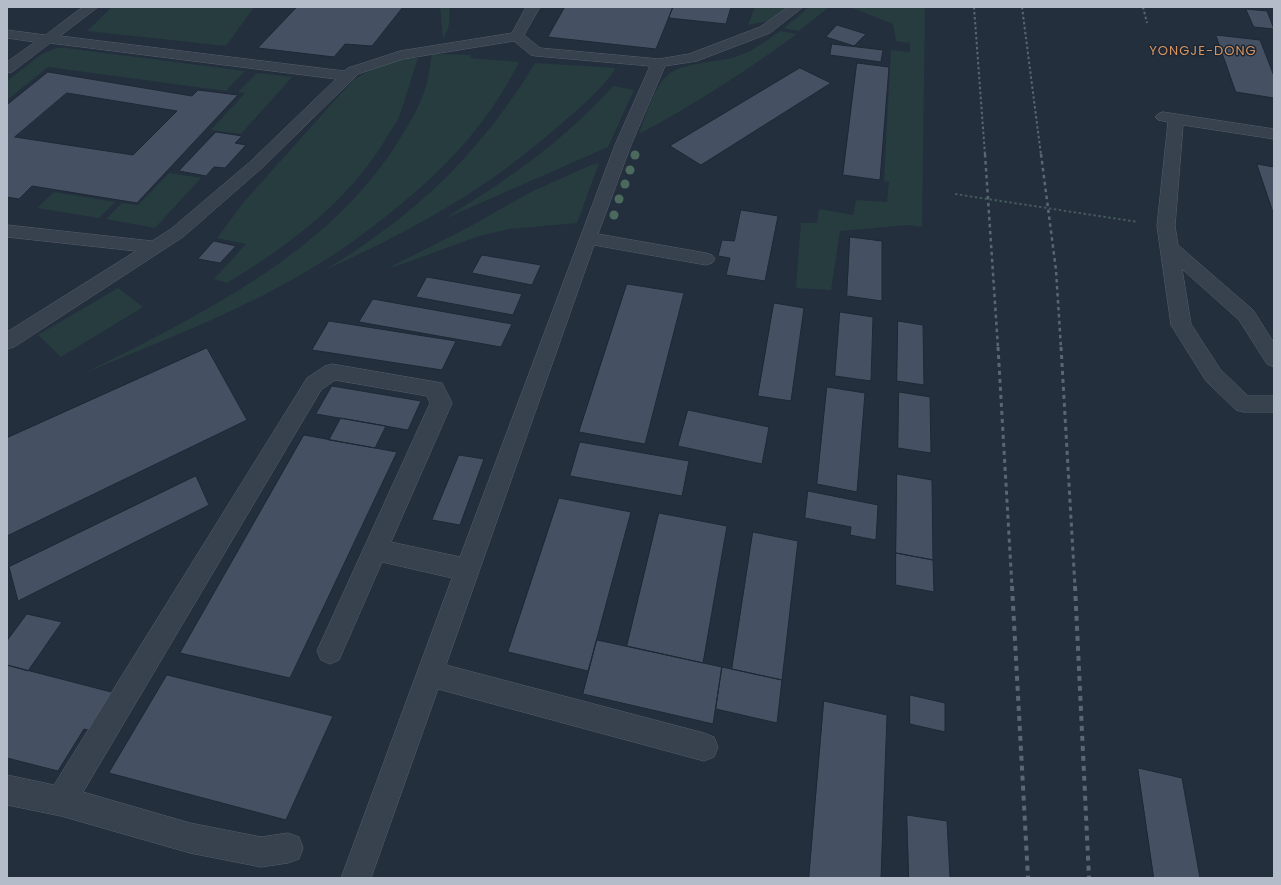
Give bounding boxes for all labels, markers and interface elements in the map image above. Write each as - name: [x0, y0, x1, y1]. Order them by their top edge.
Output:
- district label: YONGJE-DONG: [1149, 44, 1257, 60]

